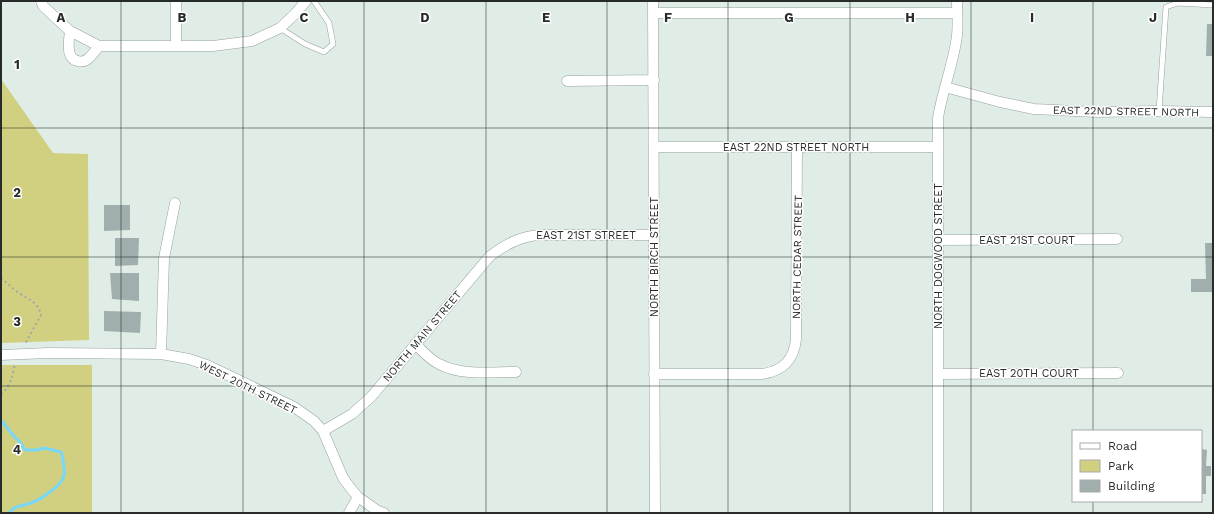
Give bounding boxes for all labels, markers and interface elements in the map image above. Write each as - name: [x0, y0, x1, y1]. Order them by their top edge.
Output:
- text: A: [57, 10, 66, 25]
- text: B: [178, 10, 187, 25]
- text: C: [300, 10, 309, 25]
- text: D: [420, 10, 430, 25]
- text: E: [542, 10, 550, 25]
- text: F: [664, 10, 672, 25]
- text: G: [784, 10, 794, 25]
- text: H: [905, 10, 915, 25]
- text: I: [1030, 10, 1034, 25]
- text: J: [1149, 10, 1157, 25]
- text: 1: [14, 57, 20, 72]
- street label: EAST 22ND STREET NORTH: [1053, 104, 1199, 119]
- street label: EAST 22ND STREET NORTH: [723, 141, 869, 154]
- street label: NORTH DOGWOOD STREET: [932, 183, 945, 329]
- text: 2: [13, 185, 21, 200]
- street label: NORTH CEDAR STREET: [790, 195, 805, 319]
- street label: NORTH BIRCH STREET: [648, 197, 661, 317]
- street label: EAST 21ST STREET: [536, 229, 636, 242]
- street label: EAST 21ST COURT: [979, 234, 1075, 247]
- street label: NORTH MAIN STREET: [380, 288, 465, 385]
- text: 3: [13, 314, 21, 329]
- street label: WEST 20TH STREET: [197, 358, 299, 417]
- street label: EAST 20TH COURT: [979, 367, 1079, 380]
- legend: [1072, 430, 1202, 502]
- text: Road: [1108, 439, 1137, 453]
- text: 4: [13, 442, 22, 457]
- text: Park: [1108, 459, 1134, 473]
- text: Building: [1108, 479, 1155, 493]

